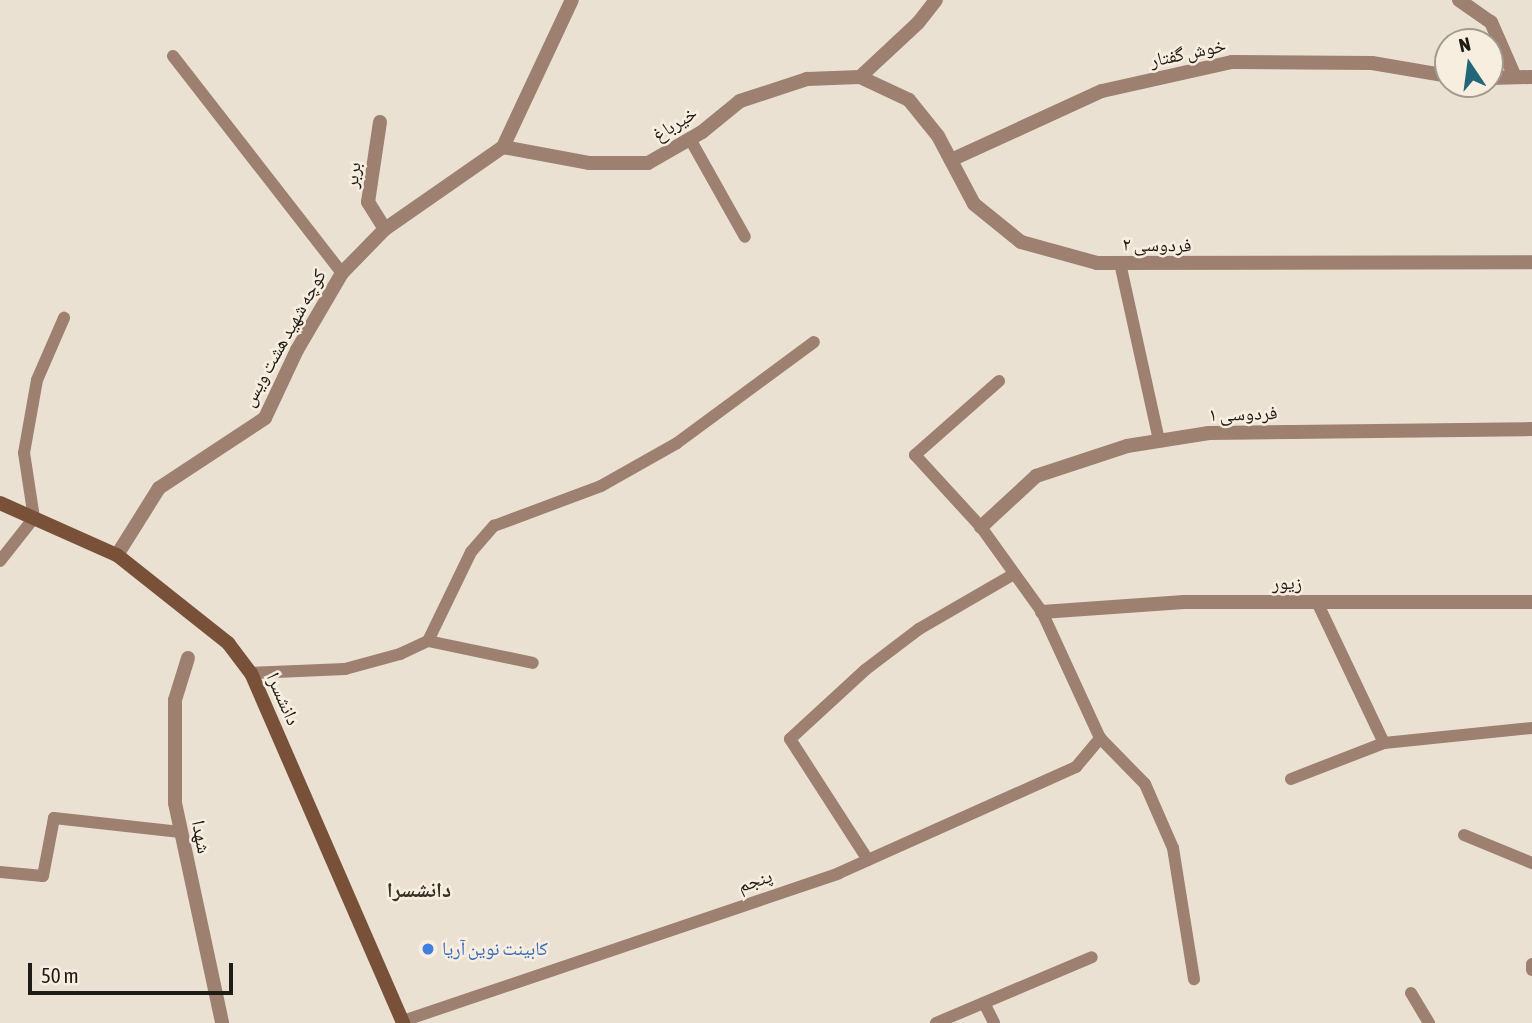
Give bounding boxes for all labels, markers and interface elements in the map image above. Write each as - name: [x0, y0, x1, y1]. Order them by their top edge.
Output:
- north arrow: [1434, 28, 1504, 98]
- text: N: [1457, 33, 1473, 56]
- street label: خوش گفتار: [1148, 34, 1228, 72]
- street label: خیرباغ: [649, 102, 701, 146]
- street label: بربر: [340, 161, 366, 189]
- street label: فردوسی ۲: [1122, 233, 1192, 257]
- street label: کوچه شهید هشت ویس: [237, 265, 331, 411]
- street label: فردوسی ۱: [1208, 401, 1278, 427]
- street label: زیور: [1272, 572, 1302, 594]
- street label: دانشسرا: [261, 669, 305, 729]
- street label: شهدا: [187, 818, 215, 856]
- street label: پنجم: [735, 865, 775, 897]
- district label: دانشسرا: [387, 876, 451, 902]
- place label: کابینت نوین آریا: [442, 938, 548, 960]
- marker: کابینت نوین آریا: [420, 941, 436, 957]
- scale bar: [32, 950, 236, 994]
- text: 50 m: [41, 963, 79, 987]

